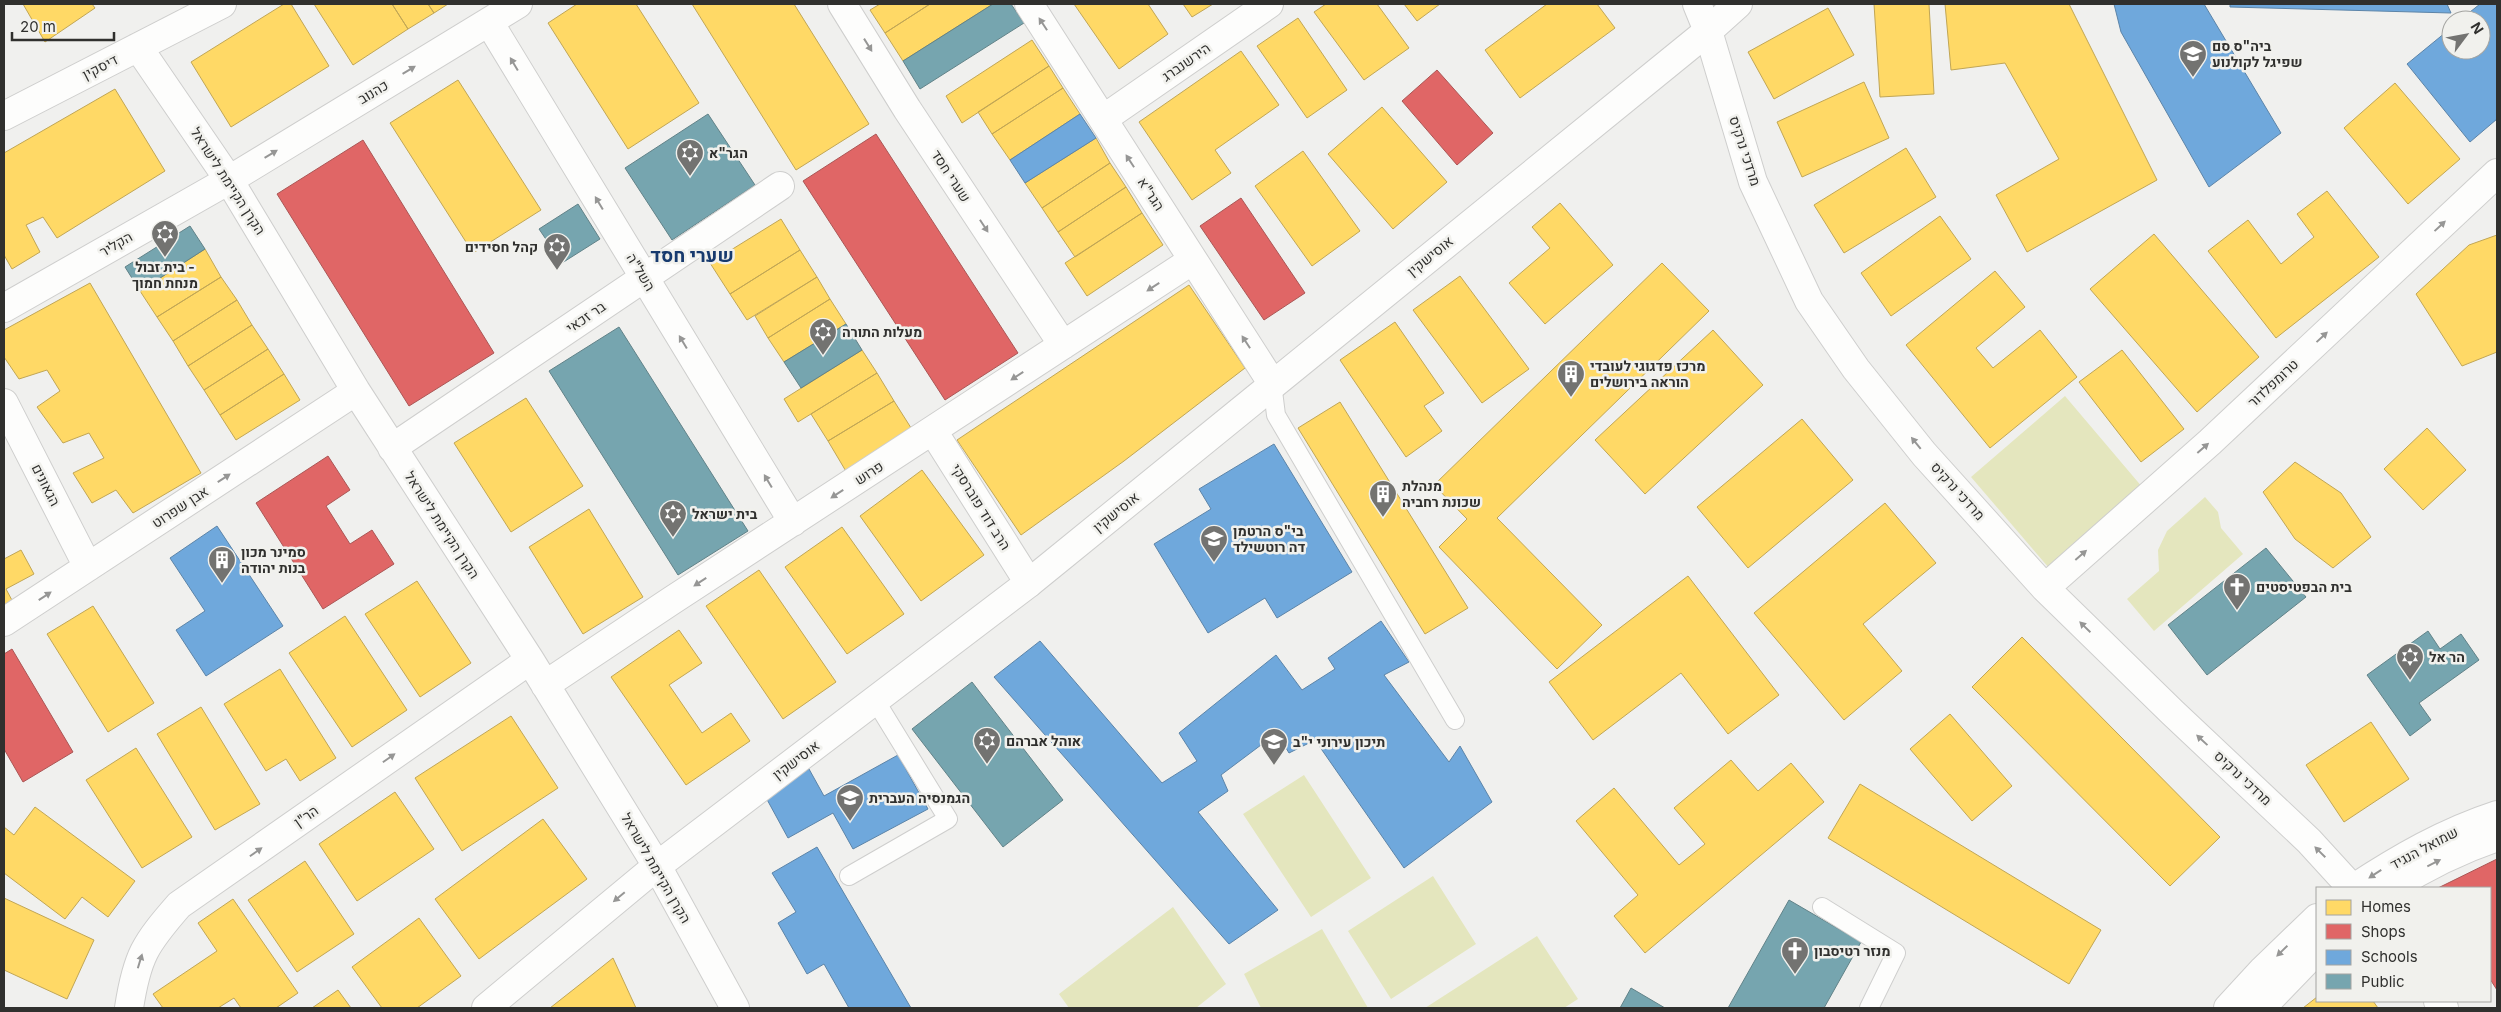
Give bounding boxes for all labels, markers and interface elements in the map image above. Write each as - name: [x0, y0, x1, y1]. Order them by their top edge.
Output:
- scale bar: [12, 10, 115, 42]
- north arrow: [2441, 10, 2491, 60]
- text: 20 m: [20, 17, 56, 36]
- one-way arrow: [1038, 18, 1047, 31]
- text: N: [2467, 19, 2487, 37]
- place label: ביה"ס סם שפיגל לקולנוע: [2212, 37, 2302, 70]
- one-way arrow: [863, 39, 872, 52]
- street label: הירשנברג: [1158, 39, 1213, 84]
- school or university icon: ביה"ס סם שפיגל לקולנוע: [2178, 39, 2208, 78]
- street label: דיסקין: [79, 50, 120, 83]
- one-way arrow: [510, 58, 519, 71]
- one-way arrow: [403, 65, 416, 74]
- street label: כהנוב: [355, 76, 391, 107]
- street label: מרדכי נרקיס: [1726, 114, 1765, 188]
- street label: הקרן הקיימת לישראל: [187, 124, 269, 237]
- synagogue icon: הגר"א: [675, 138, 705, 177]
- place label: הגר"א: [709, 144, 748, 161]
- street label: שערי חסד: [928, 146, 975, 205]
- one-way arrow: [264, 150, 277, 159]
- one-way arrow: [1125, 155, 1135, 168]
- street label: הגר"א: [1134, 174, 1168, 213]
- one-way arrow: [594, 197, 603, 210]
- synagogue icon: בית זבול - מנחת חמוך: [150, 219, 180, 258]
- one-way arrow: [979, 219, 989, 233]
- one-way arrow: [2434, 220, 2446, 232]
- street label: הקליר: [96, 227, 135, 260]
- synagogue icon: קהל חסידים: [542, 232, 572, 271]
- street label: אוסישקין: [1403, 232, 1456, 279]
- place label: קהל חסידים: [465, 238, 538, 255]
- district label: שערי חסד: [650, 244, 734, 267]
- street label: השל"ה: [624, 250, 659, 294]
- place label: בית זבול - מנחת חמוך: [132, 258, 198, 291]
- one-way arrow: [1146, 282, 1159, 292]
- street label: בר זכאי: [563, 297, 609, 336]
- synagogue icon: מעלות התורה: [808, 317, 838, 356]
- place label: מעלות התורה: [842, 323, 922, 340]
- one-way arrow: [2315, 331, 2327, 343]
- one-way arrow: [679, 335, 688, 348]
- one-way arrow: [1241, 336, 1251, 349]
- street label: טרומפלדור: [2244, 355, 2301, 410]
- place label: מרכז פדגוגי לעובדי הוראה בירושלים: [1590, 357, 1706, 390]
- building icon: מרכז פדגוגי לעובדי הוראה בירושלים: [1556, 359, 1586, 398]
- one-way arrow: [1010, 371, 1023, 381]
- one-way arrow: [1910, 437, 1921, 450]
- one-way arrow: [2197, 443, 2209, 454]
- street label: פרוש: [851, 457, 886, 488]
- street label: מרדכי נרקיס: [1928, 458, 1989, 523]
- street label: הגאונים: [29, 461, 64, 509]
- street label: הרב דוד פוברסקי: [948, 461, 1015, 553]
- street label: הקרן הקיימת לישראל: [401, 468, 483, 581]
- one-way arrow: [218, 473, 231, 482]
- one-way arrow: [763, 474, 773, 487]
- place label: מנהלת שכונת רחביה: [1402, 477, 1481, 510]
- building icon: מנהלת שכונת רחביה: [1368, 479, 1398, 518]
- street label: אבן שפרוט: [148, 482, 211, 531]
- street label: אוסישקין: [1089, 488, 1142, 535]
- one-way arrow: [830, 489, 844, 499]
- synagogue icon: בית ישראל: [658, 499, 688, 538]
- place label: בית ישראל: [692, 505, 758, 522]
- place label: בי"ס הרטמן דה רוטשילד: [1233, 522, 1306, 555]
- school or university icon: בי"ס הרטמן דה רוטשילד: [1199, 524, 1229, 563]
- place label: סמינר מכון בנות יהודה: [241, 543, 306, 576]
- building icon: סמינר מכון בנות יהודה: [207, 545, 237, 584]
- one-way arrow: [2075, 550, 2088, 561]
- church icon: בית הבפטיסטים: [2222, 572, 2252, 611]
- one-way arrow: [694, 577, 707, 586]
- place label: בית הבפטיסטים: [2256, 578, 2352, 595]
- one-way arrow: [38, 591, 51, 600]
- one-way arrow: [2079, 621, 2091, 633]
- synagogue icon: הר אל: [2395, 642, 2425, 681]
- place label: הר אל: [2429, 648, 2465, 665]
- synagogue icon: אוהל אברהם: [972, 726, 1002, 765]
- school or university icon: תיכון עירוני י"ב: [1259, 727, 1289, 766]
- place label: אוהל אברהם: [1006, 732, 1081, 749]
- place label: תיכון עירוני י"ב: [1293, 733, 1385, 750]
- one-way arrow: [2196, 734, 2208, 746]
- street label: אוסישקין: [769, 736, 823, 783]
- street label: מרדכי נרקיס: [2211, 747, 2276, 809]
- one-way arrow: [382, 753, 396, 763]
- school or university icon: הגמנסיה העברית: [835, 783, 865, 822]
- place label: הגמנסיה העברית: [869, 789, 970, 806]
- street label: הר"ן: [290, 801, 321, 830]
- street label: הקרן הקיימת לישראל: [618, 810, 695, 926]
- street label: שמואל הנגיד: [2387, 823, 2461, 873]
- one-way arrow: [2314, 846, 2326, 858]
- one-way arrow: [249, 847, 263, 857]
- one-way arrow: [2427, 859, 2441, 867]
- one-way arrow: [2369, 870, 2382, 879]
- legend: [2316, 887, 2491, 1002]
- one-way arrow: [613, 891, 626, 902]
- text: Homes: [2361, 897, 2411, 916]
- text: Shops: [2361, 922, 2406, 941]
- church icon: מנזר רטיסבון: [1780, 936, 1810, 975]
- place label: מנזר רטיסבון: [1814, 942, 1891, 959]
- one-way arrow: [2276, 945, 2288, 957]
- text: Schools: [2361, 947, 2418, 966]
- one-way arrow: [136, 953, 144, 968]
- text: Public: [2361, 972, 2404, 991]

